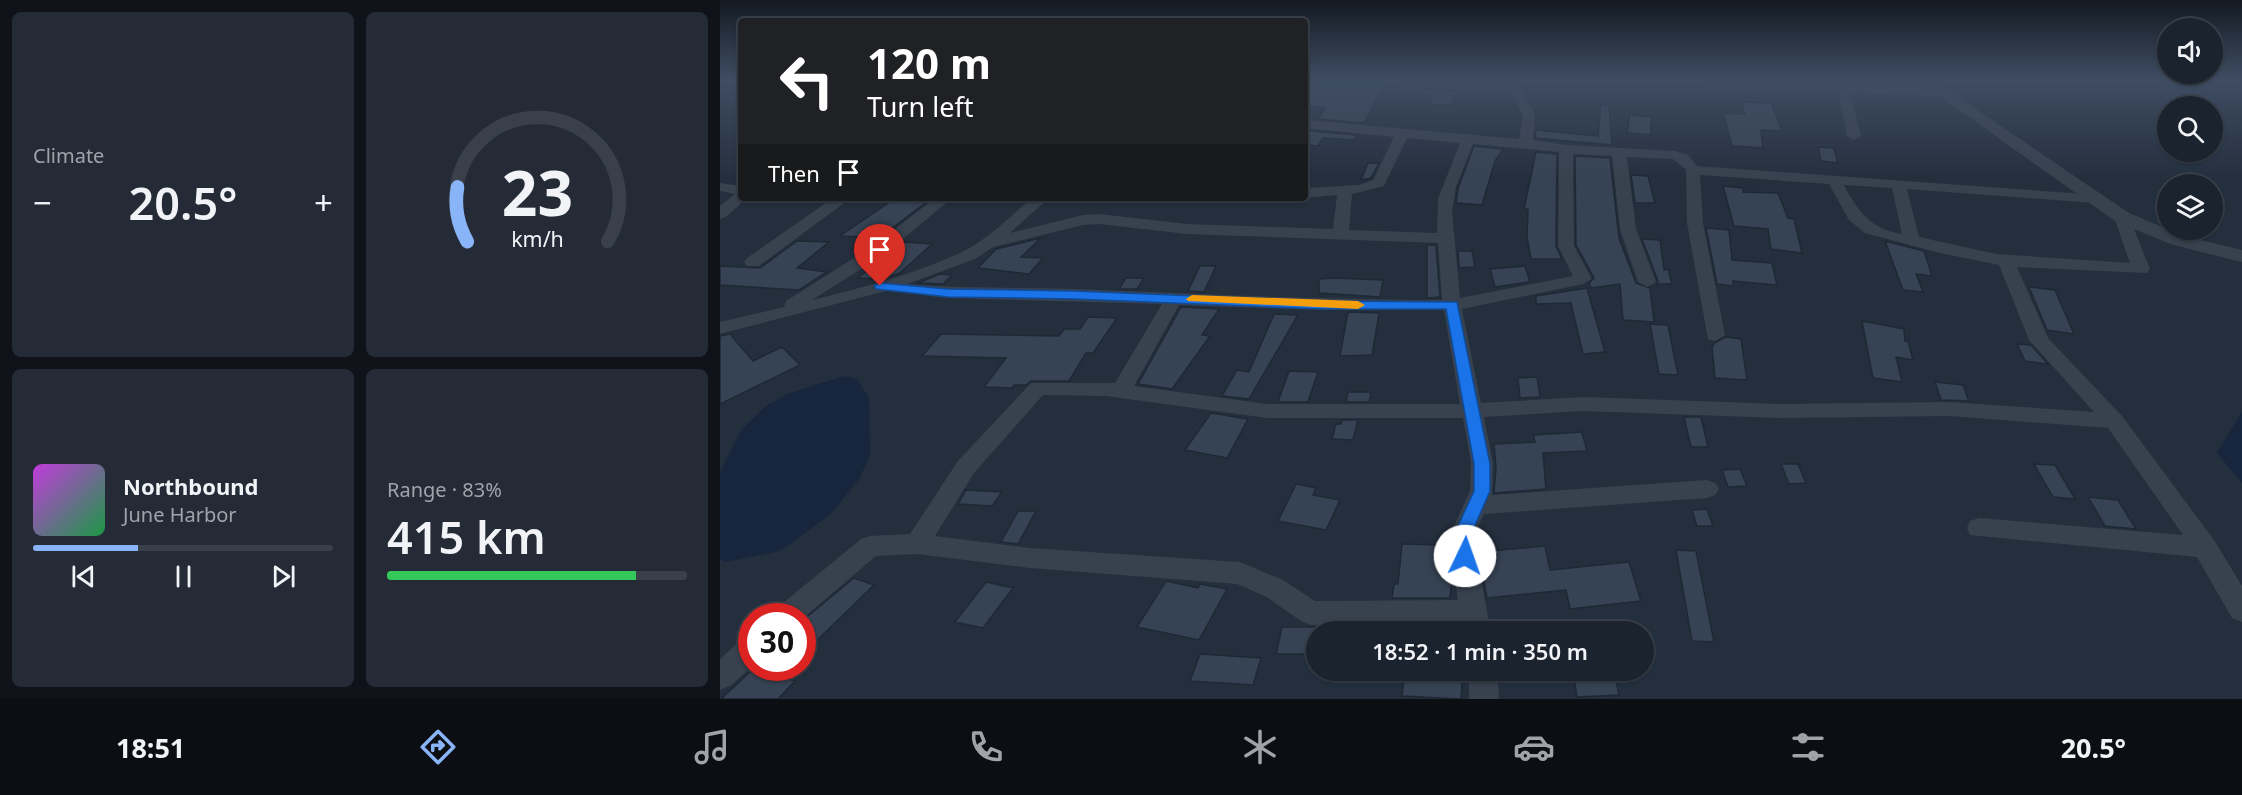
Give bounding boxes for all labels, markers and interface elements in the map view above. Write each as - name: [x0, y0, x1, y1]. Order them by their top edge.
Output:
- map controls: [2157, 18, 2223, 240]
- button: sound: [2157, 18, 2223, 84]
- text: 120 m: [867, 34, 991, 91]
- icon: left: [768, 42, 846, 120]
- text: Turn left: [867, 88, 973, 125]
- button: search: [2157, 96, 2223, 162]
- text: Climate: [33, 142, 104, 169]
- text: 23: [501, 149, 573, 234]
- icon: arrive: [832, 156, 865, 189]
- text: Then: [768, 158, 820, 188]
- text: 20.5°: [129, 172, 237, 233]
- button: layers: [2157, 174, 2223, 240]
- text: −: [33, 180, 52, 225]
- text: +: [314, 180, 333, 225]
- text: km/h: [511, 224, 563, 253]
- pin: [854, 224, 905, 286]
- icon: arrive: [863, 233, 896, 266]
- text: Northbound: [123, 471, 258, 501]
- text: Range · 83%: [387, 476, 502, 503]
- text: June Harbor: [123, 501, 237, 528]
- text: 415 km: [387, 506, 546, 567]
- position arrow: [1433, 524, 1497, 588]
- icon: previous: [67, 560, 100, 593]
- icon: pause: [167, 560, 200, 593]
- icon: next: [267, 560, 300, 593]
- speed limit sign: 30: [738, 603, 816, 681]
- text: 18:52 · 1 min · 350 m: [1372, 636, 1588, 666]
- icon: directions: [417, 726, 459, 768]
- icon: music: [691, 726, 733, 768]
- icon: phone: [965, 726, 1007, 768]
- icon: climate: [1239, 726, 1281, 768]
- icon: car: [1513, 726, 1555, 768]
- icon: filters: [1787, 726, 1829, 768]
- text: 18:51: [116, 729, 185, 766]
- text: 20.5°: [2061, 729, 2126, 766]

